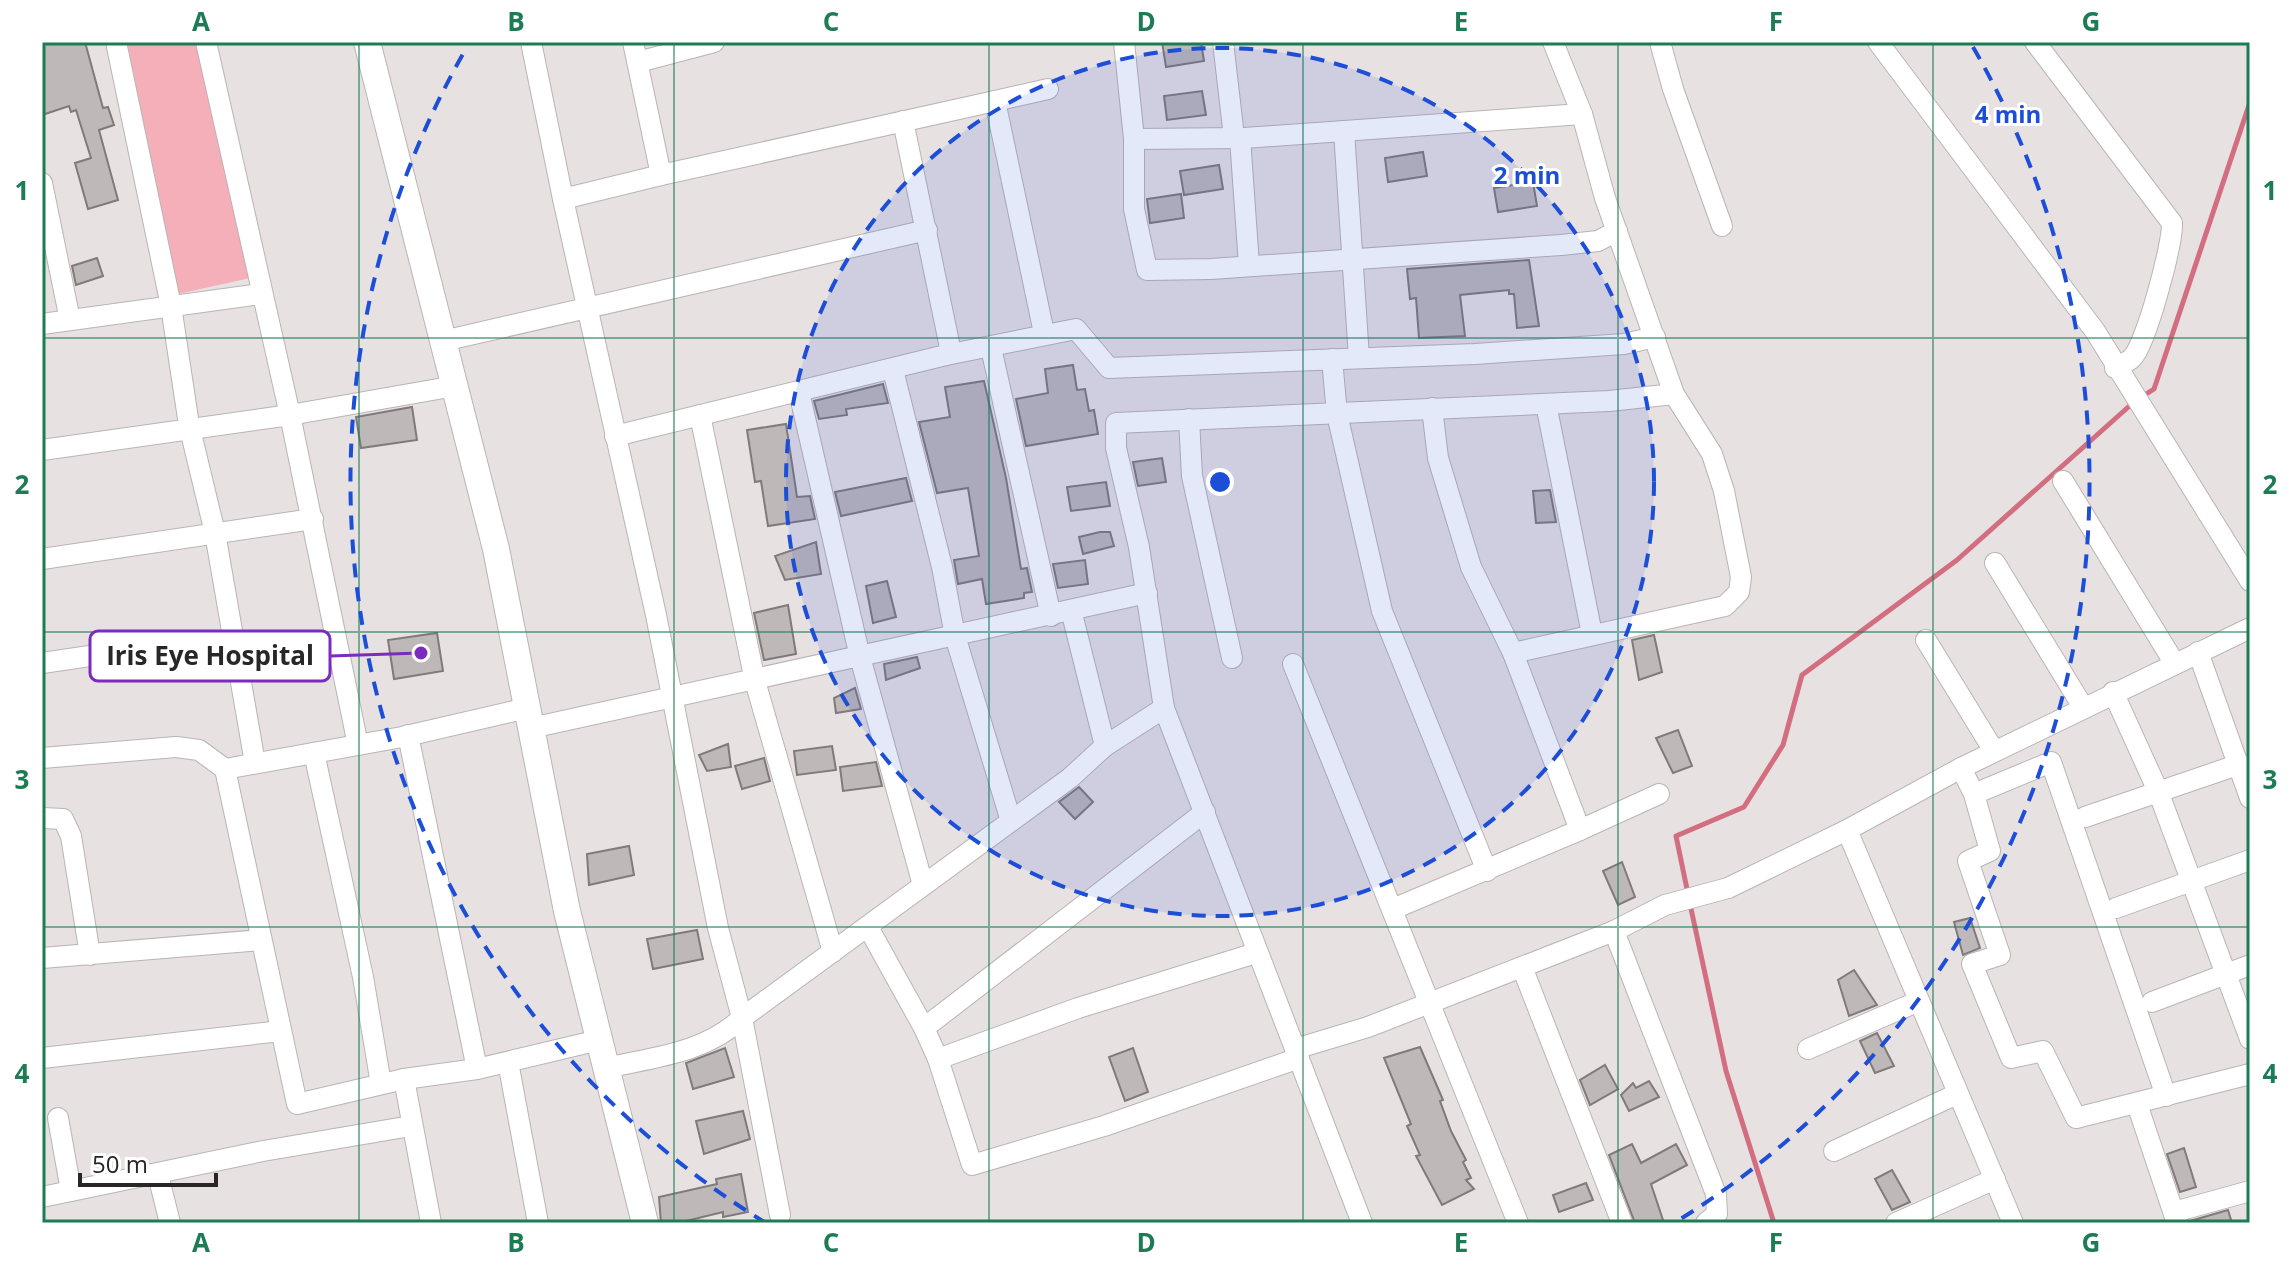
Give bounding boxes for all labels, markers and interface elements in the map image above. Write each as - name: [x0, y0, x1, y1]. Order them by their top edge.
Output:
- text: A: [192, 3, 210, 39]
- text: B: [507, 3, 525, 39]
- text: C: [823, 3, 839, 39]
- text: D: [1136, 3, 1156, 39]
- text: E: [1454, 3, 1468, 39]
- text: F: [1769, 3, 1783, 39]
- text: G: [2082, 3, 2100, 39]
- text: 4 min: [1975, 97, 2041, 130]
- text: 2 min: [1494, 158, 1560, 191]
- text: 1: [15, 172, 29, 208]
- text: 1: [2263, 172, 2277, 208]
- text: 2: [15, 466, 30, 502]
- text: 2: [2263, 466, 2278, 502]
- centre of rings: [1206, 468, 1234, 496]
- callout: Iris Eye Hospital: [90, 631, 330, 681]
- text: Iris Eye Hospital: [106, 637, 314, 673]
- text: 3: [15, 761, 29, 797]
- text: 3: [2263, 761, 2277, 797]
- text: 4: [15, 1055, 30, 1091]
- text: 4: [2263, 1055, 2278, 1091]
- scale bar: [80, 1137, 216, 1187]
- text: 50 m: [92, 1147, 148, 1180]
- text: A: [192, 1224, 210, 1260]
- text: B: [507, 1224, 525, 1260]
- text: C: [823, 1224, 839, 1260]
- text: D: [1136, 1224, 1156, 1260]
- text: E: [1454, 1224, 1468, 1260]
- text: F: [1769, 1224, 1783, 1260]
- text: G: [2082, 1224, 2100, 1260]

